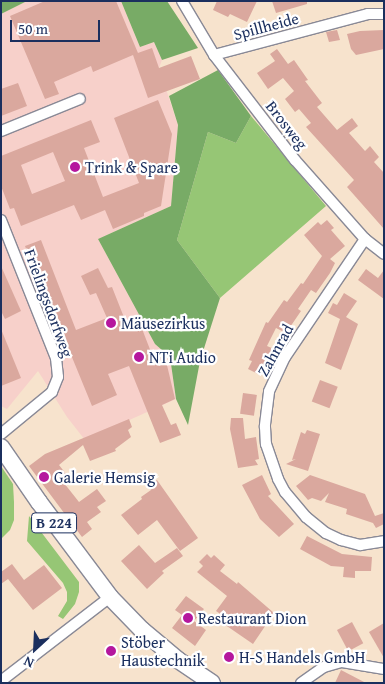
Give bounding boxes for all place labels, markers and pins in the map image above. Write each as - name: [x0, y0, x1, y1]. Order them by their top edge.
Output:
- place label: Trink & Spare: [85, 157, 178, 177]
- marker: Trink & Spare: [69, 161, 81, 173]
- place label: Mäusezirkus: [121, 313, 205, 333]
- marker: Mäusezirkus: [105, 317, 117, 329]
- place label: NTi Audio: [149, 347, 216, 367]
- marker: NTi Audio: [133, 351, 145, 363]
- place label: Galerie Hemsig: [54, 467, 155, 487]
- marker: Galerie Hemsig: [38, 471, 50, 483]
- place label: Restaurant Dion: [198, 608, 306, 628]
- marker: Restaurant Dion: [182, 612, 194, 624]
- place label: Stöber Haustechnik: [121, 632, 205, 670]
- marker: Stöber Haustechnik: [105, 645, 117, 657]
- place label: H-S Handels GmbH: [239, 647, 365, 667]
- marker: H-S Handels GmbH: [223, 651, 235, 663]

